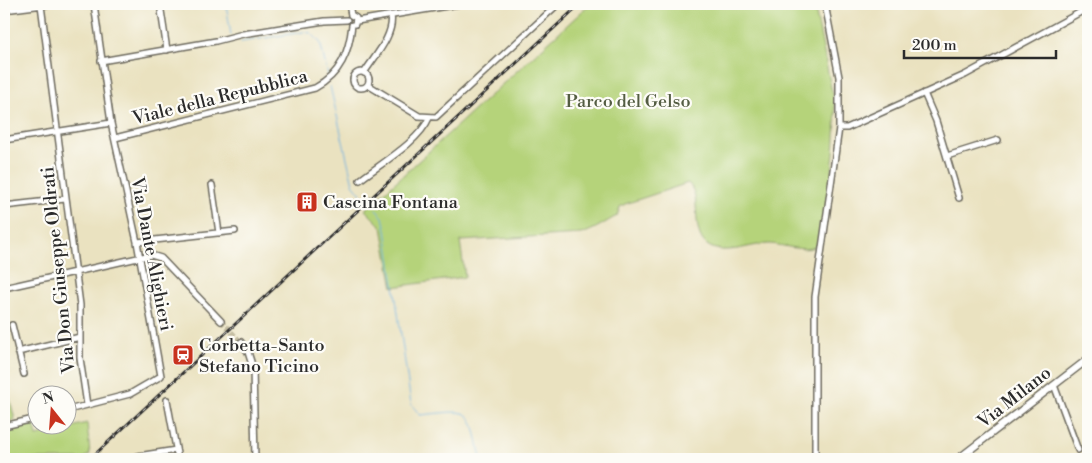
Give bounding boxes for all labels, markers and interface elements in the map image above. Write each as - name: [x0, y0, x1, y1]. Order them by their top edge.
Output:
- scale bar: [904, 28, 1057, 60]
- text: 200 m: [912, 36, 957, 55]
- street label: Viale della Repubblica: [129, 64, 311, 131]
- park label: Parco del Gelso: [566, 90, 691, 113]
- street label: Via Don Giuseppe Oldrati: [36, 165, 81, 376]
- street label: Via Dante Alighieri: [125, 174, 178, 333]
- building icon: Cascina Fontana: [295, 190, 319, 214]
- place label: Cascina Fontana: [323, 191, 459, 214]
- place label: Corbetta-Santo Stefano Ticino: [199, 334, 325, 378]
- station icon: Corbetta-Santo Stefano Ticino: [171, 343, 195, 367]
- street label: Via Milano: [972, 361, 1056, 434]
- north arrow: [28, 386, 78, 436]
- text: N: [41, 388, 56, 409]

